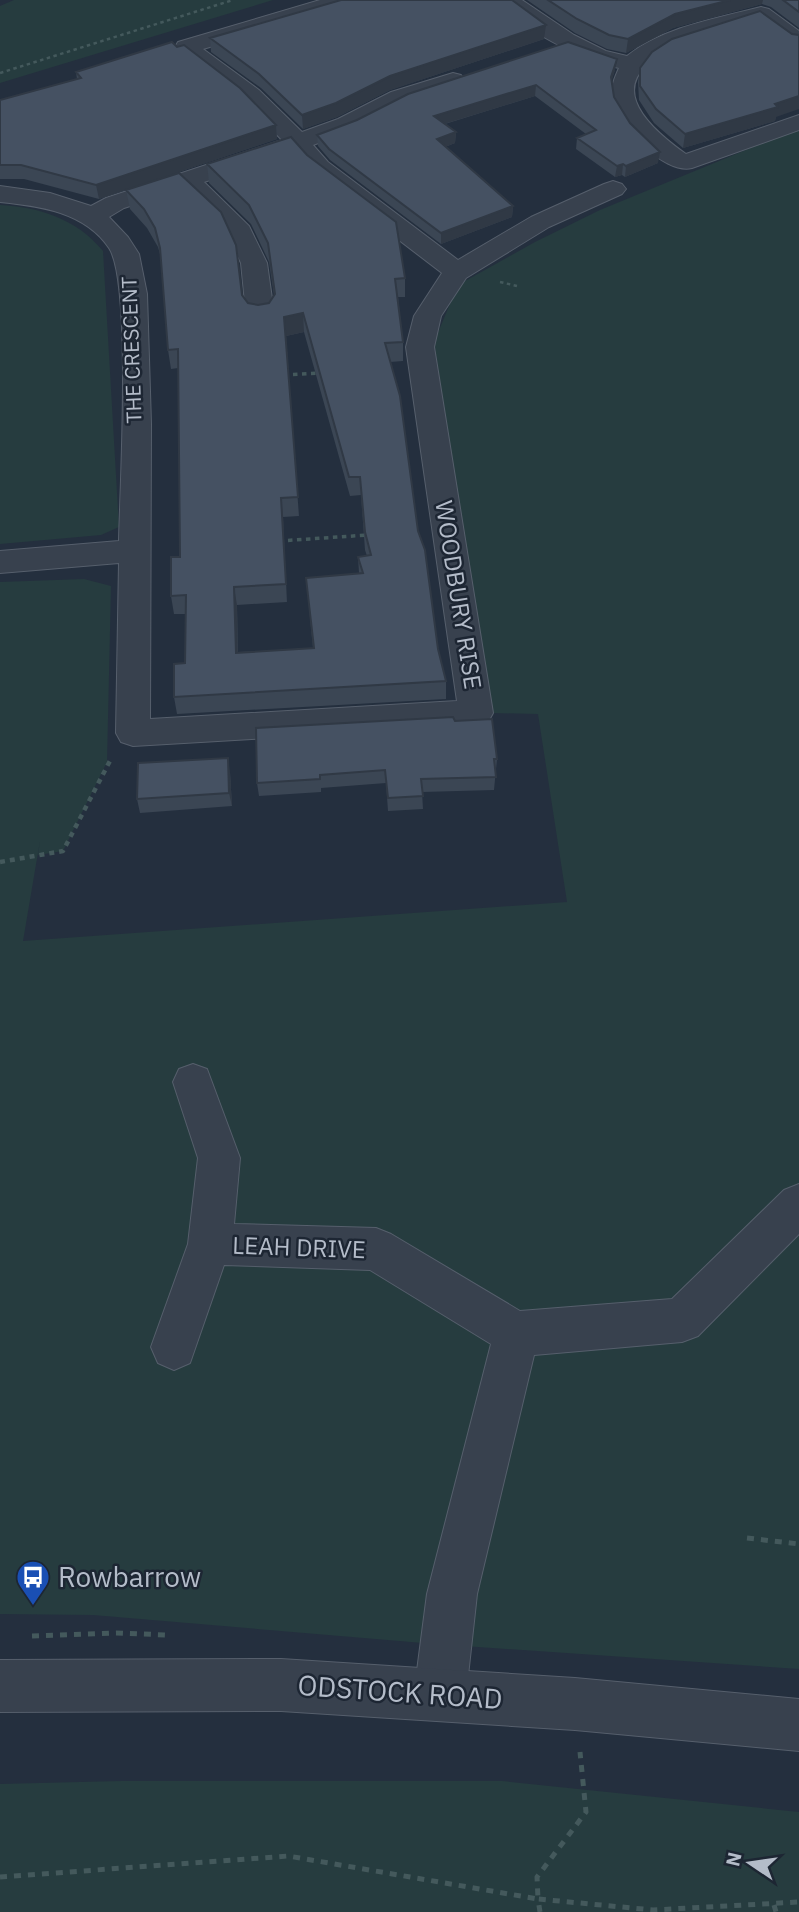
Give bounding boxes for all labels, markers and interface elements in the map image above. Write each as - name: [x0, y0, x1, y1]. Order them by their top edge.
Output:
- street label: THE CRESCENT: [114, 276, 148, 424]
- street label: WOODBURY RISE: [428, 498, 490, 692]
- street label: LEAH DRIVE: [232, 1229, 366, 1265]
- bus stop icon: Rowbarrow: [14, 1558, 52, 1607]
- place label: Rowbarrow: [58, 1558, 201, 1595]
- street label: ODSTOCK ROAD: [296, 1666, 504, 1717]
- north arrow: [715, 1828, 785, 1898]
- text: N: [720, 1850, 747, 1869]

